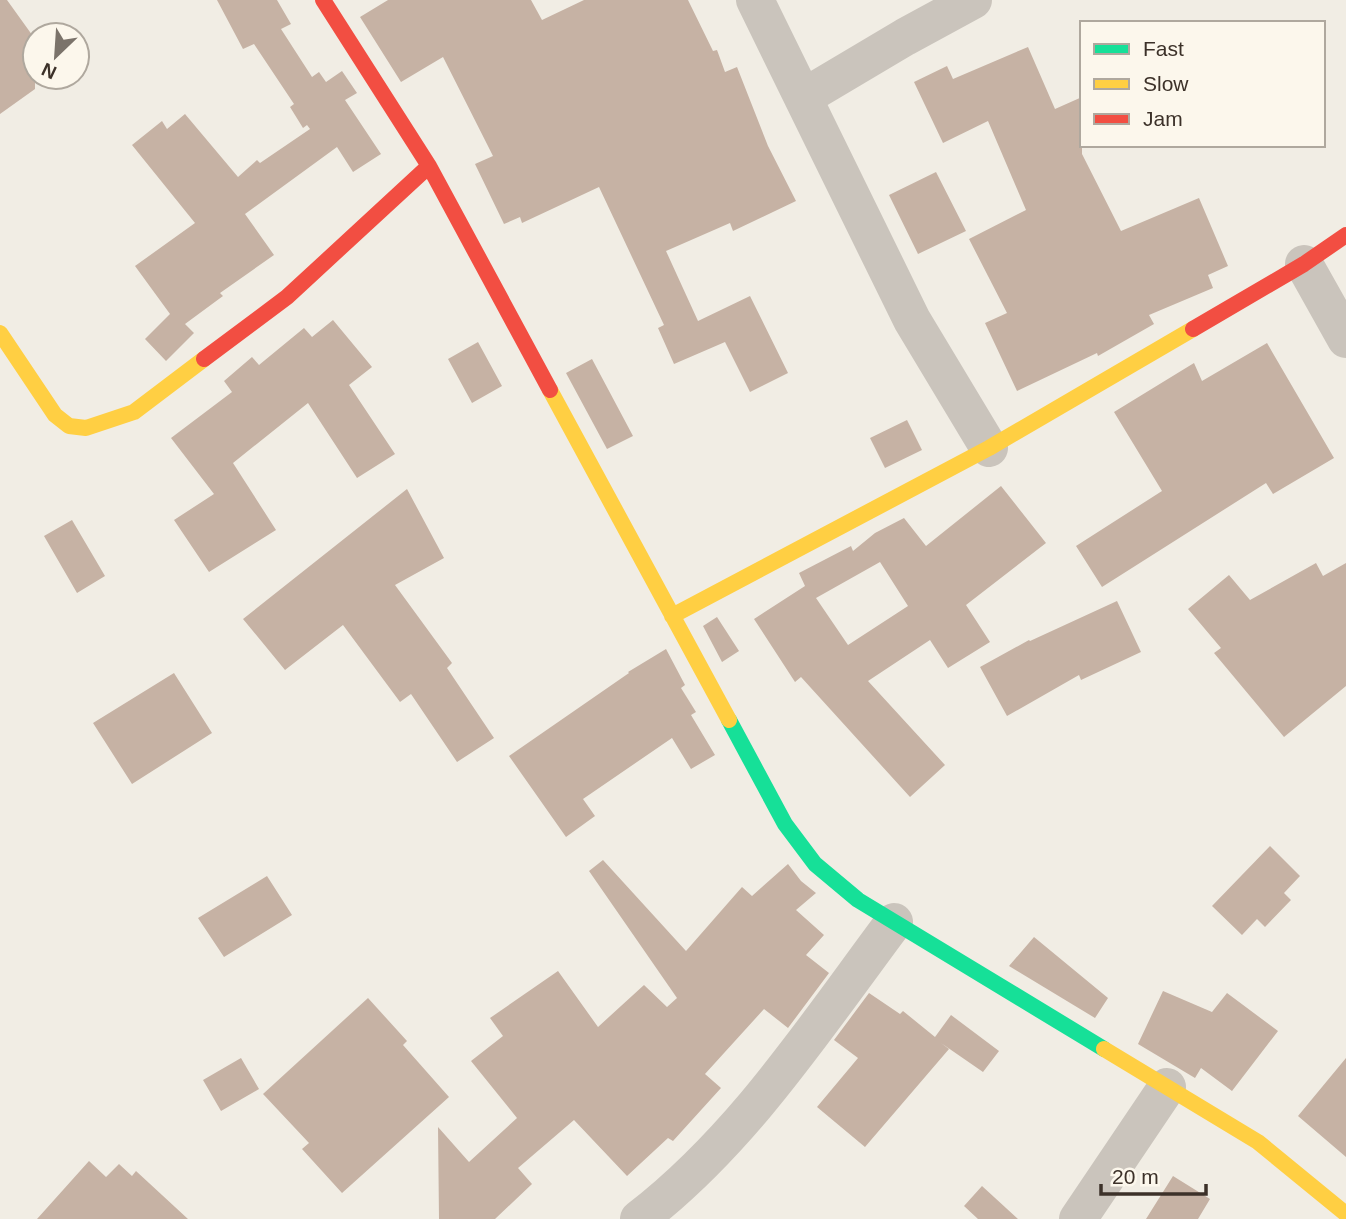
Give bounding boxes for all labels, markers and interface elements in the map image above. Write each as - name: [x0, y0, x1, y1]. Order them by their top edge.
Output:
- north arrow: [21, 21, 91, 91]
- legend: [1080, 21, 1325, 147]
- text: Fast: [1143, 37, 1184, 60]
- text: N: [38, 59, 60, 83]
- text: Slow: [1143, 72, 1189, 95]
- text: Jam: [1143, 107, 1183, 130]
- scale bar: [1101, 1152, 1206, 1196]
- text: 20 m: [1112, 1165, 1159, 1188]

